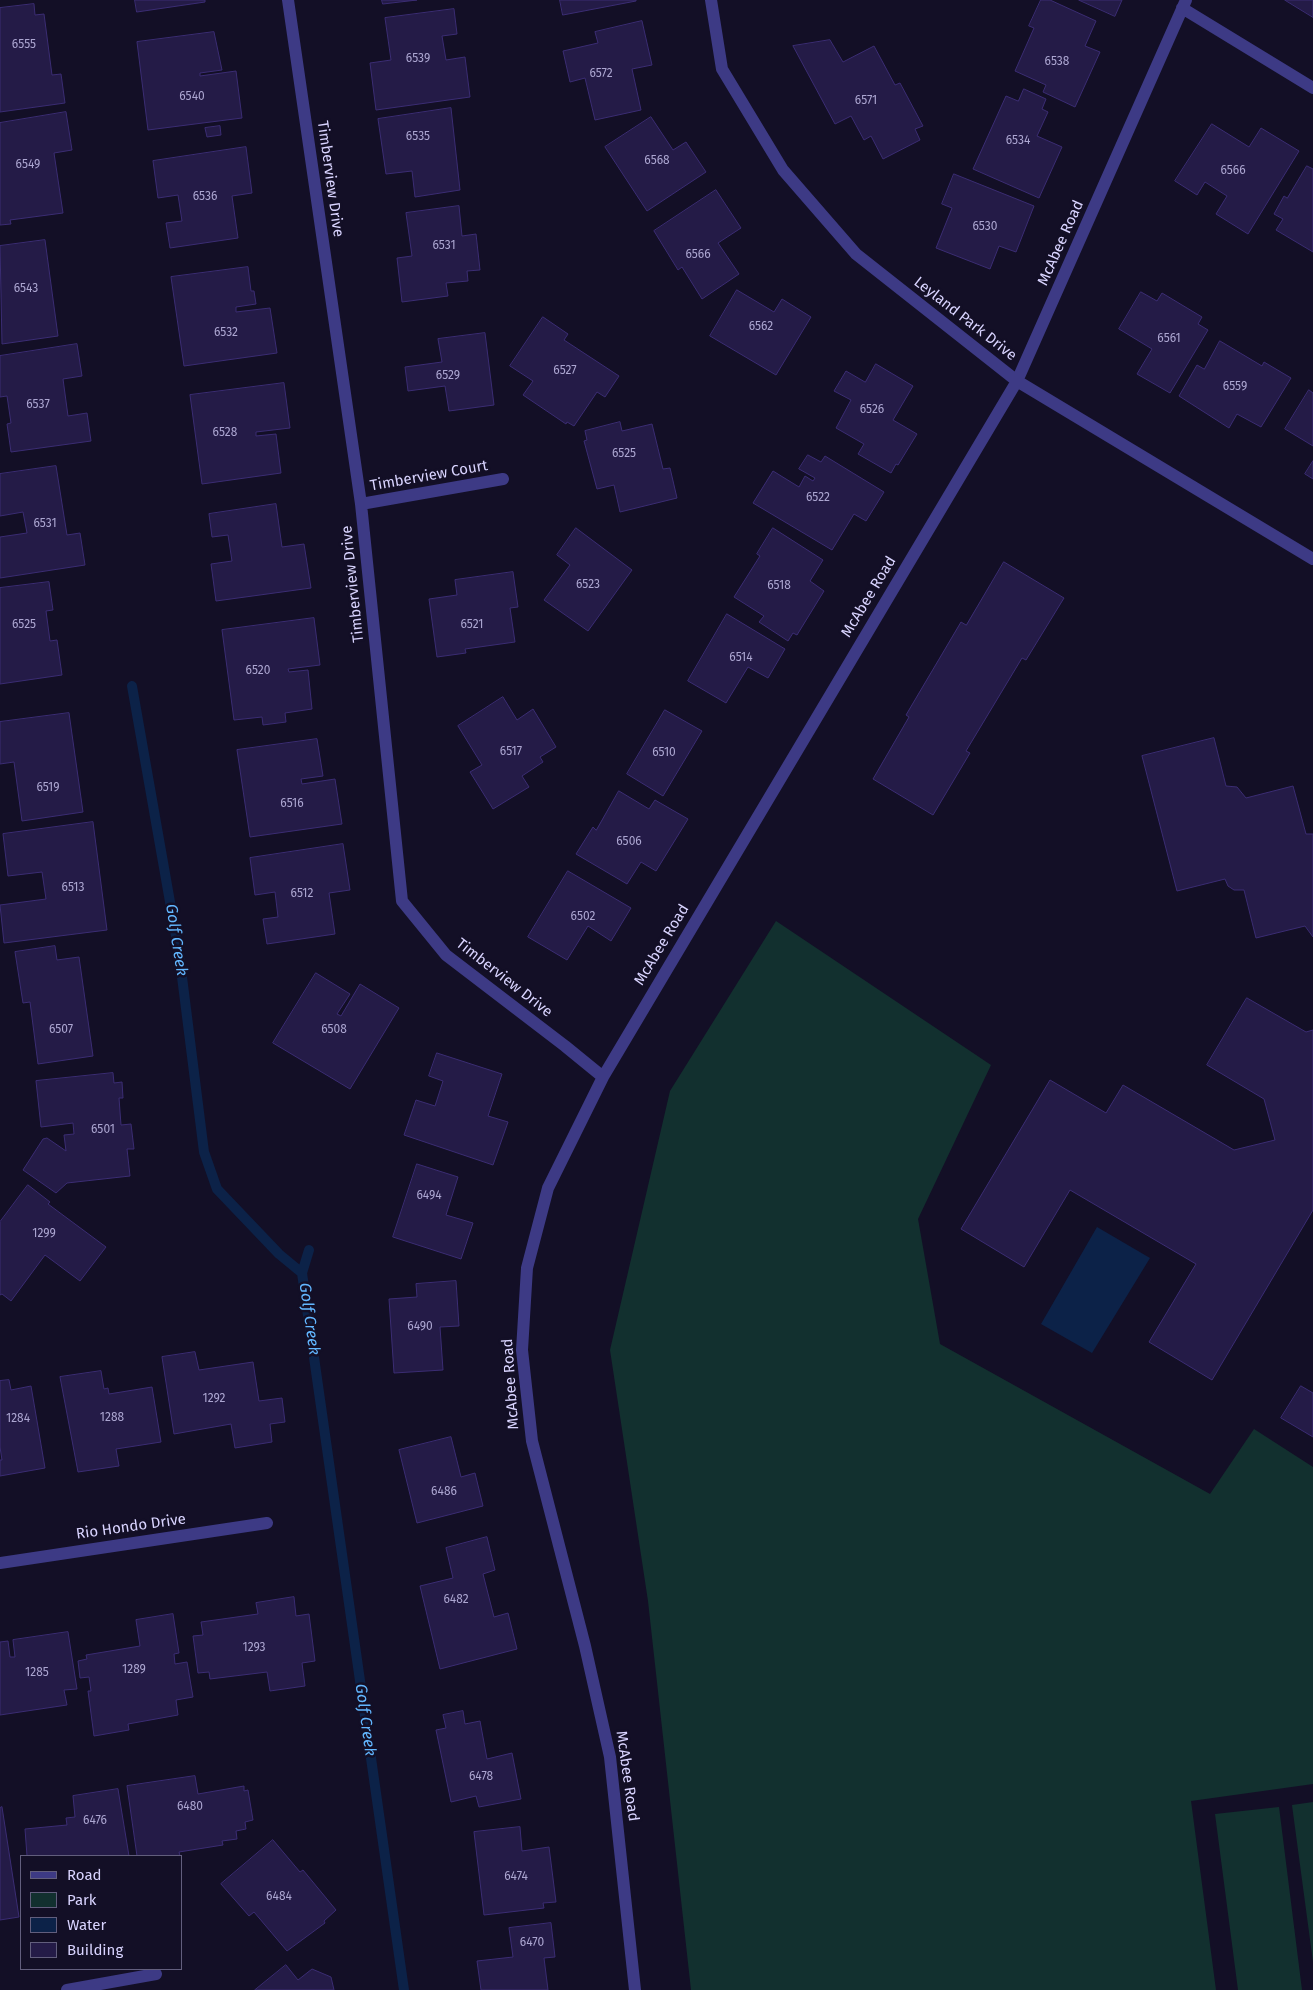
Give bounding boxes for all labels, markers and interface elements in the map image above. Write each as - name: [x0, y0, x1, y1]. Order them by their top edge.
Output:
- house number: 6555: [12, 38, 36, 52]
- house number: 6539: [406, 52, 430, 66]
- house number: 6538: [1045, 55, 1069, 69]
- house number: 6572: [589, 67, 613, 81]
- house number: 6540: [179, 90, 205, 104]
- house number: 6571: [855, 94, 877, 108]
- street label: Timberview Drive: [313, 120, 347, 238]
- house number: 6535: [406, 130, 430, 144]
- house number: 6534: [1006, 134, 1030, 148]
- house number: 6568: [644, 154, 670, 168]
- house number: 6549: [16, 158, 40, 172]
- house number: 6566: [1220, 164, 1246, 178]
- house number: 6536: [193, 190, 217, 204]
- street label: McAbee Road: [1034, 198, 1088, 288]
- house number: 6530: [973, 220, 997, 234]
- house number: 6531: [432, 239, 456, 253]
- house number: 6566: [685, 248, 711, 262]
- street label: Leyland Park Drive: [910, 273, 1020, 365]
- house number: 6543: [14, 282, 38, 296]
- house number: 6562: [749, 320, 773, 334]
- house number: 6532: [214, 326, 238, 340]
- house number: 6561: [1157, 332, 1181, 346]
- house number: 6527: [553, 364, 577, 378]
- house number: 6529: [436, 369, 460, 383]
- house number: 6559: [1223, 380, 1247, 394]
- house number: 6537: [26, 398, 50, 412]
- house number: 6526: [860, 403, 884, 417]
- house number: 6528: [213, 426, 237, 440]
- house number: 6525: [612, 447, 636, 461]
- street label: Timberview Court: [369, 457, 489, 495]
- house number: 6522: [806, 491, 830, 505]
- house number: 6531: [33, 517, 57, 531]
- street label: Timberview Drive: [338, 525, 368, 643]
- street label: McAbee Road: [838, 553, 900, 641]
- house number: 6523: [576, 578, 600, 592]
- house number: 6518: [767, 579, 791, 593]
- house number: 6525: [12, 618, 36, 632]
- house number: 6521: [460, 618, 484, 632]
- house number: 6514: [729, 651, 753, 665]
- house number: 6520: [246, 664, 270, 678]
- house number: 6517: [500, 745, 522, 759]
- house number: 6510: [652, 746, 676, 760]
- house number: 6519: [36, 781, 60, 795]
- house number: 6516: [280, 797, 304, 811]
- house number: 6506: [616, 835, 642, 849]
- house number: 6513: [62, 881, 84, 895]
- house number: 6512: [291, 887, 313, 901]
- street label: McAbee Road: [631, 901, 693, 989]
- water label: Golf Creek: [161, 903, 191, 977]
- house number: 6502: [571, 910, 595, 924]
- street label: Timberview Drive: [452, 935, 556, 1021]
- house number: 6507: [49, 1023, 73, 1037]
- house number: 6508: [321, 1023, 347, 1037]
- house number: 6501: [91, 1123, 115, 1137]
- house number: 6494: [416, 1189, 442, 1203]
- house number: 1299: [32, 1227, 56, 1241]
- water label: Golf Creek: [294, 1282, 324, 1356]
- house number: 6490: [407, 1320, 433, 1334]
- street label: McAbee Road: [499, 1338, 523, 1430]
- house number: 1292: [203, 1392, 225, 1406]
- house number: 1288: [100, 1411, 124, 1425]
- house number: 1284: [6, 1412, 30, 1426]
- house number: 6486: [431, 1485, 457, 1499]
- street label: Rio Hondo Drive: [75, 1510, 187, 1544]
- house number: 6482: [443, 1593, 469, 1607]
- house number: 1293: [242, 1641, 266, 1655]
- house number: 1289: [122, 1663, 146, 1677]
- house number: 1285: [25, 1666, 49, 1680]
- water label: Golf Creek: [350, 1683, 380, 1757]
- street label: McAbee Road: [612, 1730, 642, 1822]
- house number: 6478: [469, 1770, 493, 1784]
- house number: 6480: [177, 1800, 203, 1814]
- house number: 6476: [83, 1814, 107, 1828]
- legend: [20, 1855, 182, 1970]
- text: Road: [67, 1866, 102, 1884]
- house number: 6474: [504, 1870, 528, 1884]
- house number: 6484: [266, 1890, 292, 1904]
- text: Park: [67, 1891, 97, 1909]
- text: Water: [67, 1916, 106, 1934]
- house number: 6470: [520, 1936, 544, 1950]
- text: Building: [67, 1941, 123, 1959]

